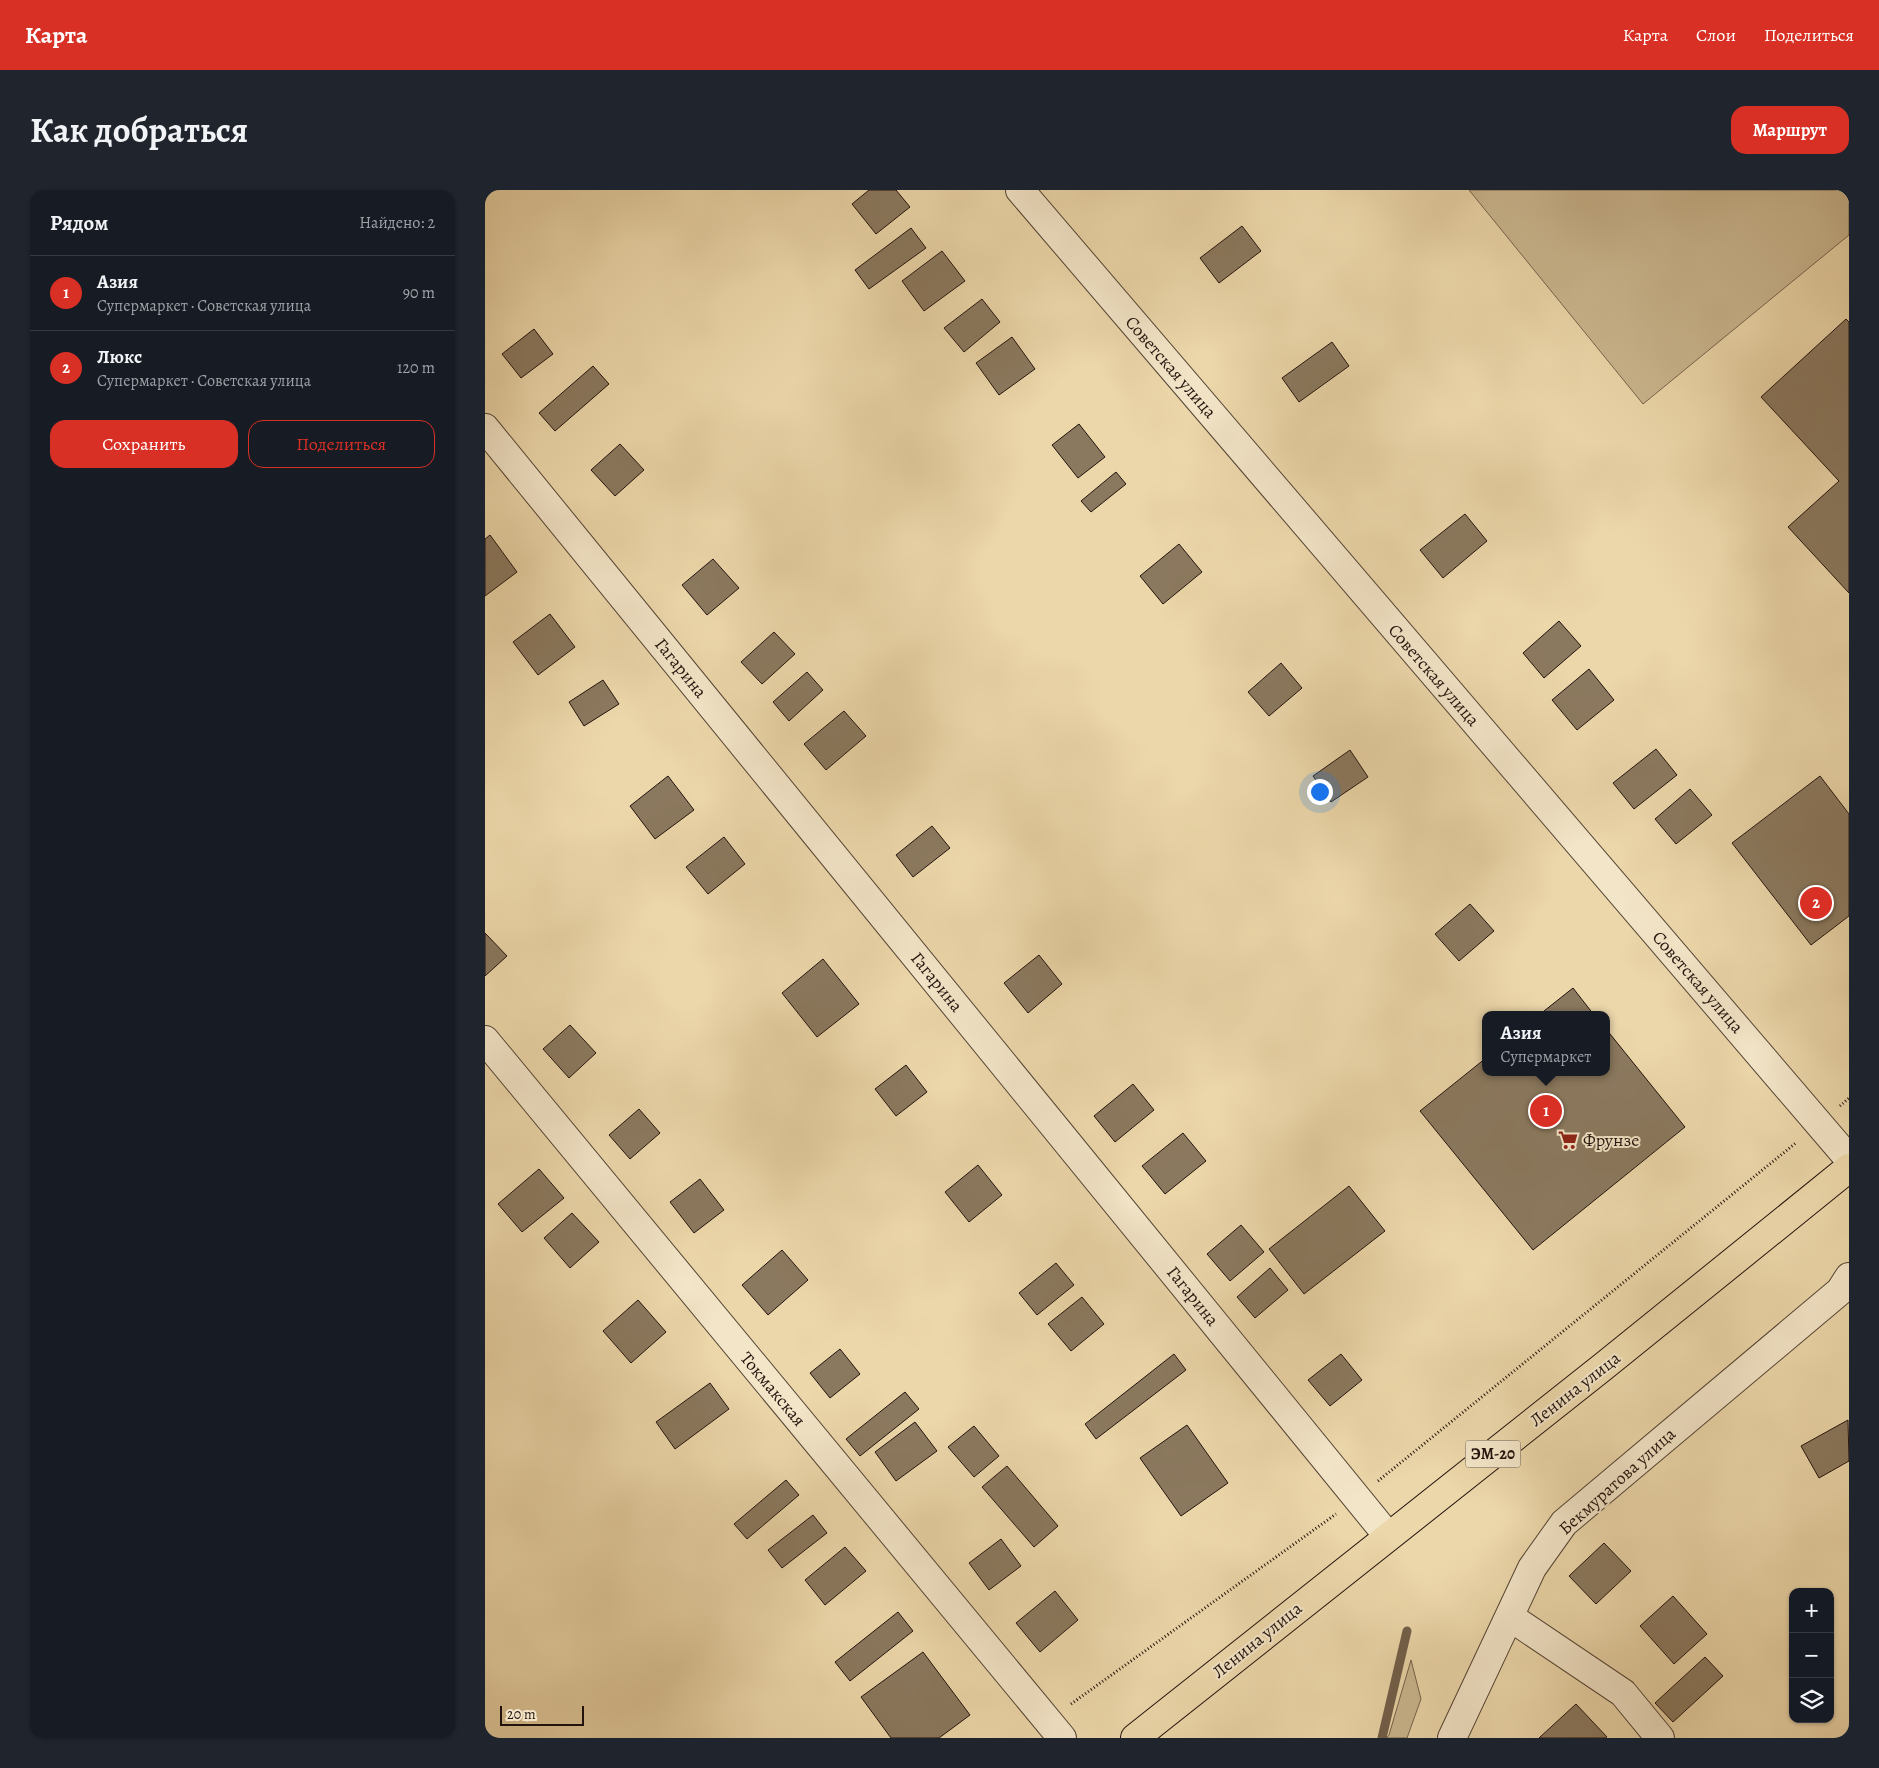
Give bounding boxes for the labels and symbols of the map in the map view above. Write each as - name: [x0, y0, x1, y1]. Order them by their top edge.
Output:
- street label: Советская улица: [1120, 311, 1223, 424]
- street label: Советская улица: [1383, 619, 1486, 732]
- street label: Гагарина: [649, 633, 713, 704]
- your location: [1307, 779, 1333, 805]
- pin: 2: [1800, 884, 1832, 922]
- street label: Советская улица: [1647, 926, 1750, 1039]
- street label: Гагарина: [905, 947, 969, 1018]
- pin: 1: [1530, 1092, 1562, 1130]
- place label: Фрунзе: [1583, 1128, 1639, 1152]
- supermarket icon: Фрунзе: [1557, 1129, 1579, 1151]
- street label: Гагарина: [1161, 1261, 1225, 1332]
- street label: Ленина улица: [1525, 1346, 1626, 1432]
- street label: Токмакская: [735, 1347, 811, 1431]
- street label: Бекмуратова улица: [1553, 1422, 1681, 1540]
- road number: ЭМ-20: [1465, 1440, 1521, 1468]
- street label: Ленина улица: [1207, 1596, 1307, 1684]
- scale bar: [500, 1703, 584, 1726]

